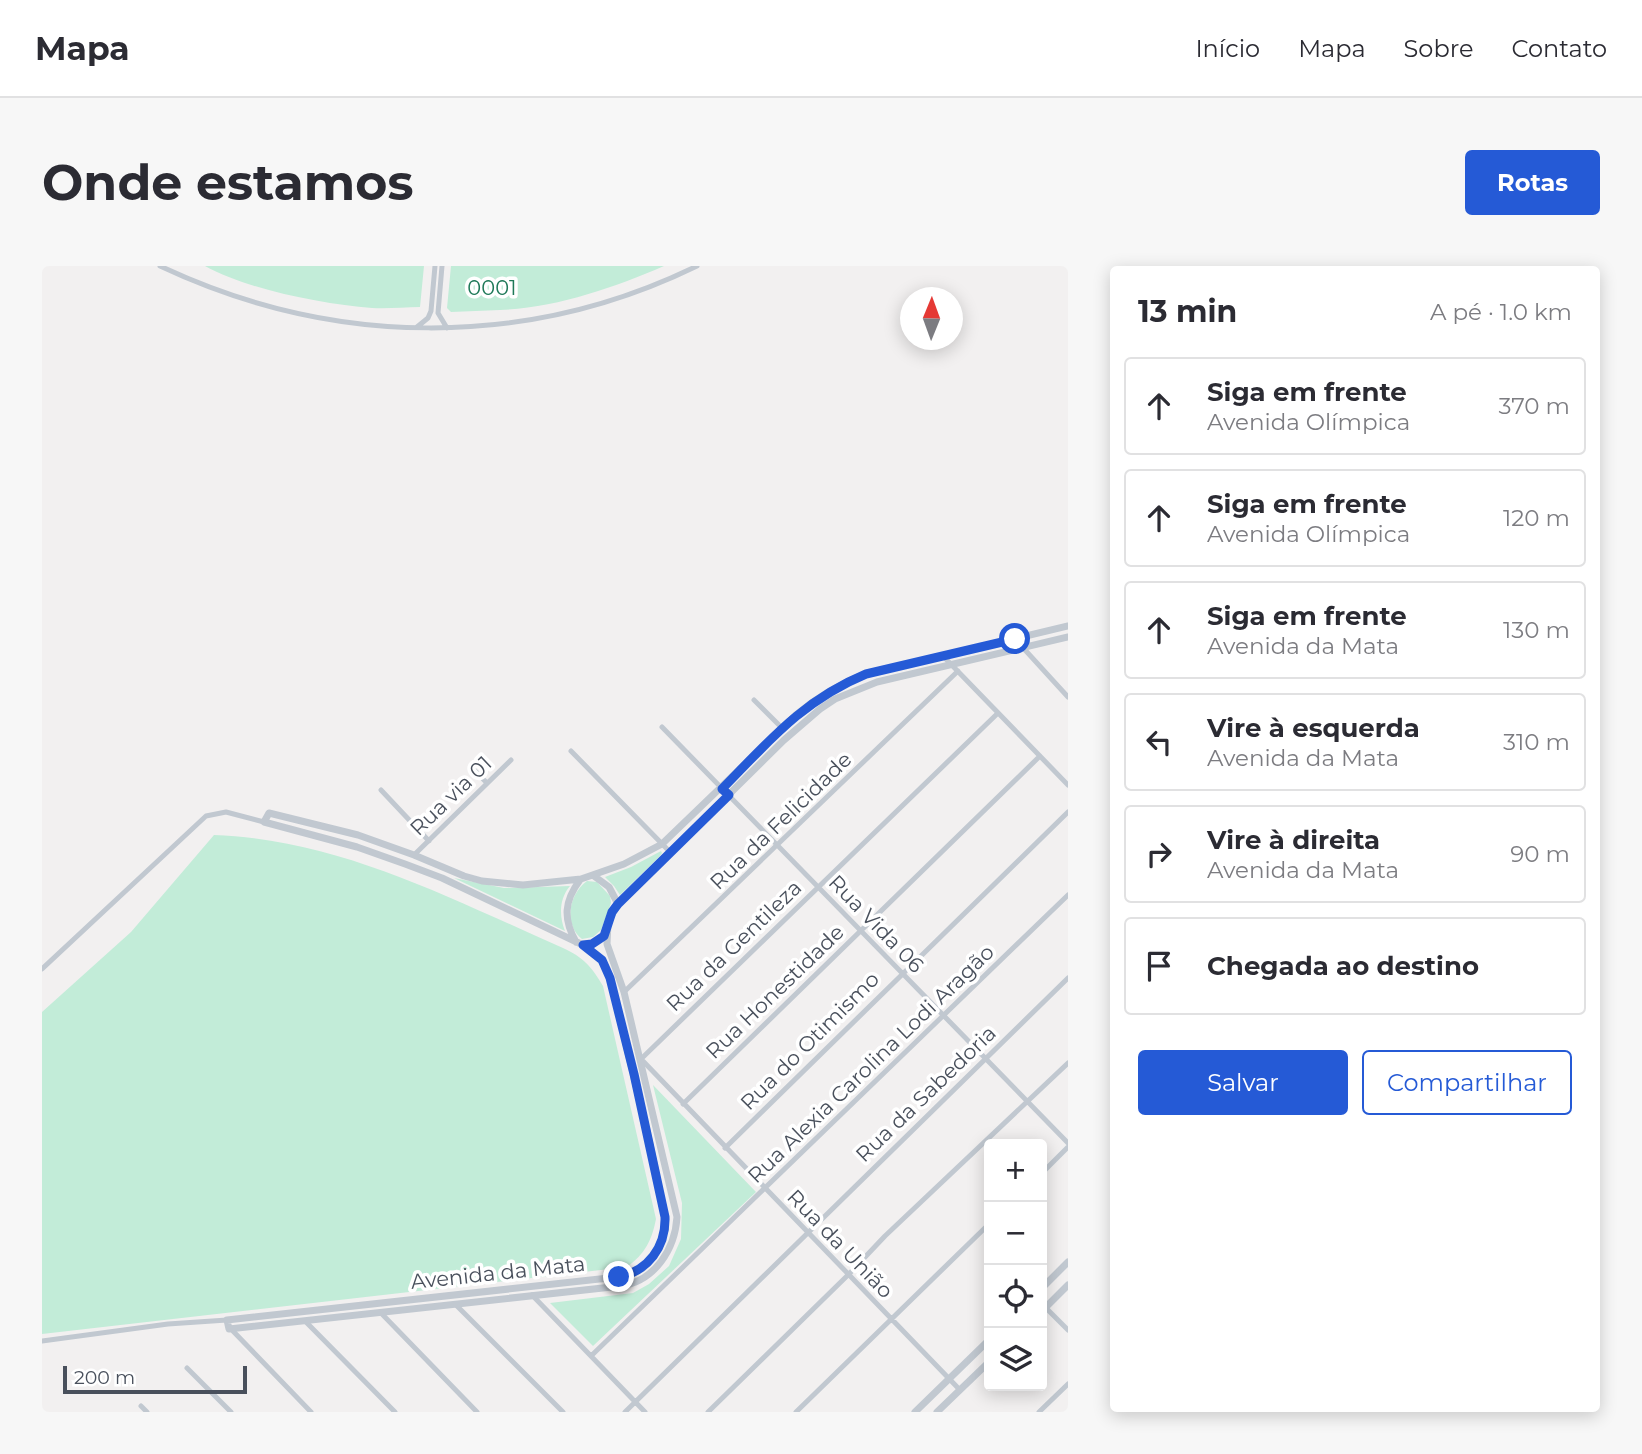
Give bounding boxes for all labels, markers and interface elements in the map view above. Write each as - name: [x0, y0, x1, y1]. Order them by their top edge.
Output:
- text: Mapa: [35, 28, 130, 68]
- text: Início: [1195, 34, 1260, 63]
- text: Mapa: [1298, 34, 1366, 63]
- text: Sobre: [1404, 34, 1473, 63]
- text: Contato: [1511, 34, 1607, 63]
- button: Rotas: [1465, 150, 1600, 215]
- text: Onde estamos: [42, 153, 413, 212]
- park label: 0001: [467, 275, 517, 300]
- north arrow: [900, 287, 963, 350]
- text: 13 min: [1138, 293, 1237, 330]
- text: A pé · 1.0 km: [1430, 298, 1572, 326]
- text: Siga em frente: [1207, 376, 1407, 408]
- icon: ahead: [1140, 387, 1178, 425]
- text: 370 m: [1499, 392, 1570, 420]
- text: Avenida Olímpica: [1207, 408, 1410, 436]
- text: Siga em frente: [1207, 488, 1407, 520]
- icon: ahead: [1140, 499, 1178, 537]
- text: 120 m: [1503, 504, 1570, 532]
- text: Avenida Olímpica: [1207, 520, 1410, 548]
- text: Siga em frente: [1207, 600, 1407, 632]
- icon: ahead: [1140, 611, 1178, 649]
- text: 130 m: [1503, 616, 1570, 644]
- route start: [999, 623, 1030, 654]
- text: Avenida da Mata: [1207, 632, 1399, 660]
- text: Vire à esquerda: [1207, 712, 1420, 744]
- icon: left: [1140, 723, 1178, 761]
- text: 310 m: [1503, 728, 1570, 756]
- text: Avenida da Mata: [1207, 744, 1399, 772]
- street label: Rua da Felicidade: [705, 747, 857, 895]
- street label: Rua via 01: [405, 751, 497, 841]
- text: Vire à direita: [1207, 824, 1380, 856]
- icon: right: [1140, 835, 1178, 873]
- text: 90 m: [1510, 840, 1570, 868]
- text: Avenida da Mata: [1207, 856, 1399, 884]
- street label: Rua Vida 06: [824, 870, 929, 978]
- street label: Rua da Gentileza: [661, 875, 806, 1016]
- street label: Rua Honestidade: [700, 919, 849, 1064]
- street label: Rua Alexia Carolina Lodi Aragão: [742, 939, 999, 1188]
- icon: arrive: [1140, 947, 1178, 985]
- text: Chegada ao destino: [1207, 950, 1479, 982]
- street label: Rua do Otimismo: [735, 966, 884, 1115]
- street label: Rua da Sabedoria: [850, 1020, 1001, 1167]
- button: Salvar: [1138, 1050, 1348, 1115]
- button: Compartilhar: [1362, 1050, 1572, 1115]
- map controls: [984, 1139, 1047, 1391]
- button: +: [984, 1139, 1047, 1202]
- street label: Rua da União: [782, 1184, 898, 1303]
- button: −: [984, 1202, 1047, 1265]
- street label: Avenida da Mata: [409, 1251, 586, 1294]
- route end: [603, 1261, 634, 1292]
- button: locate: [984, 1265, 1047, 1328]
- button: layers: [984, 1328, 1047, 1391]
- scale bar: [63, 1363, 247, 1395]
- text: 200 m: [74, 1366, 135, 1389]

